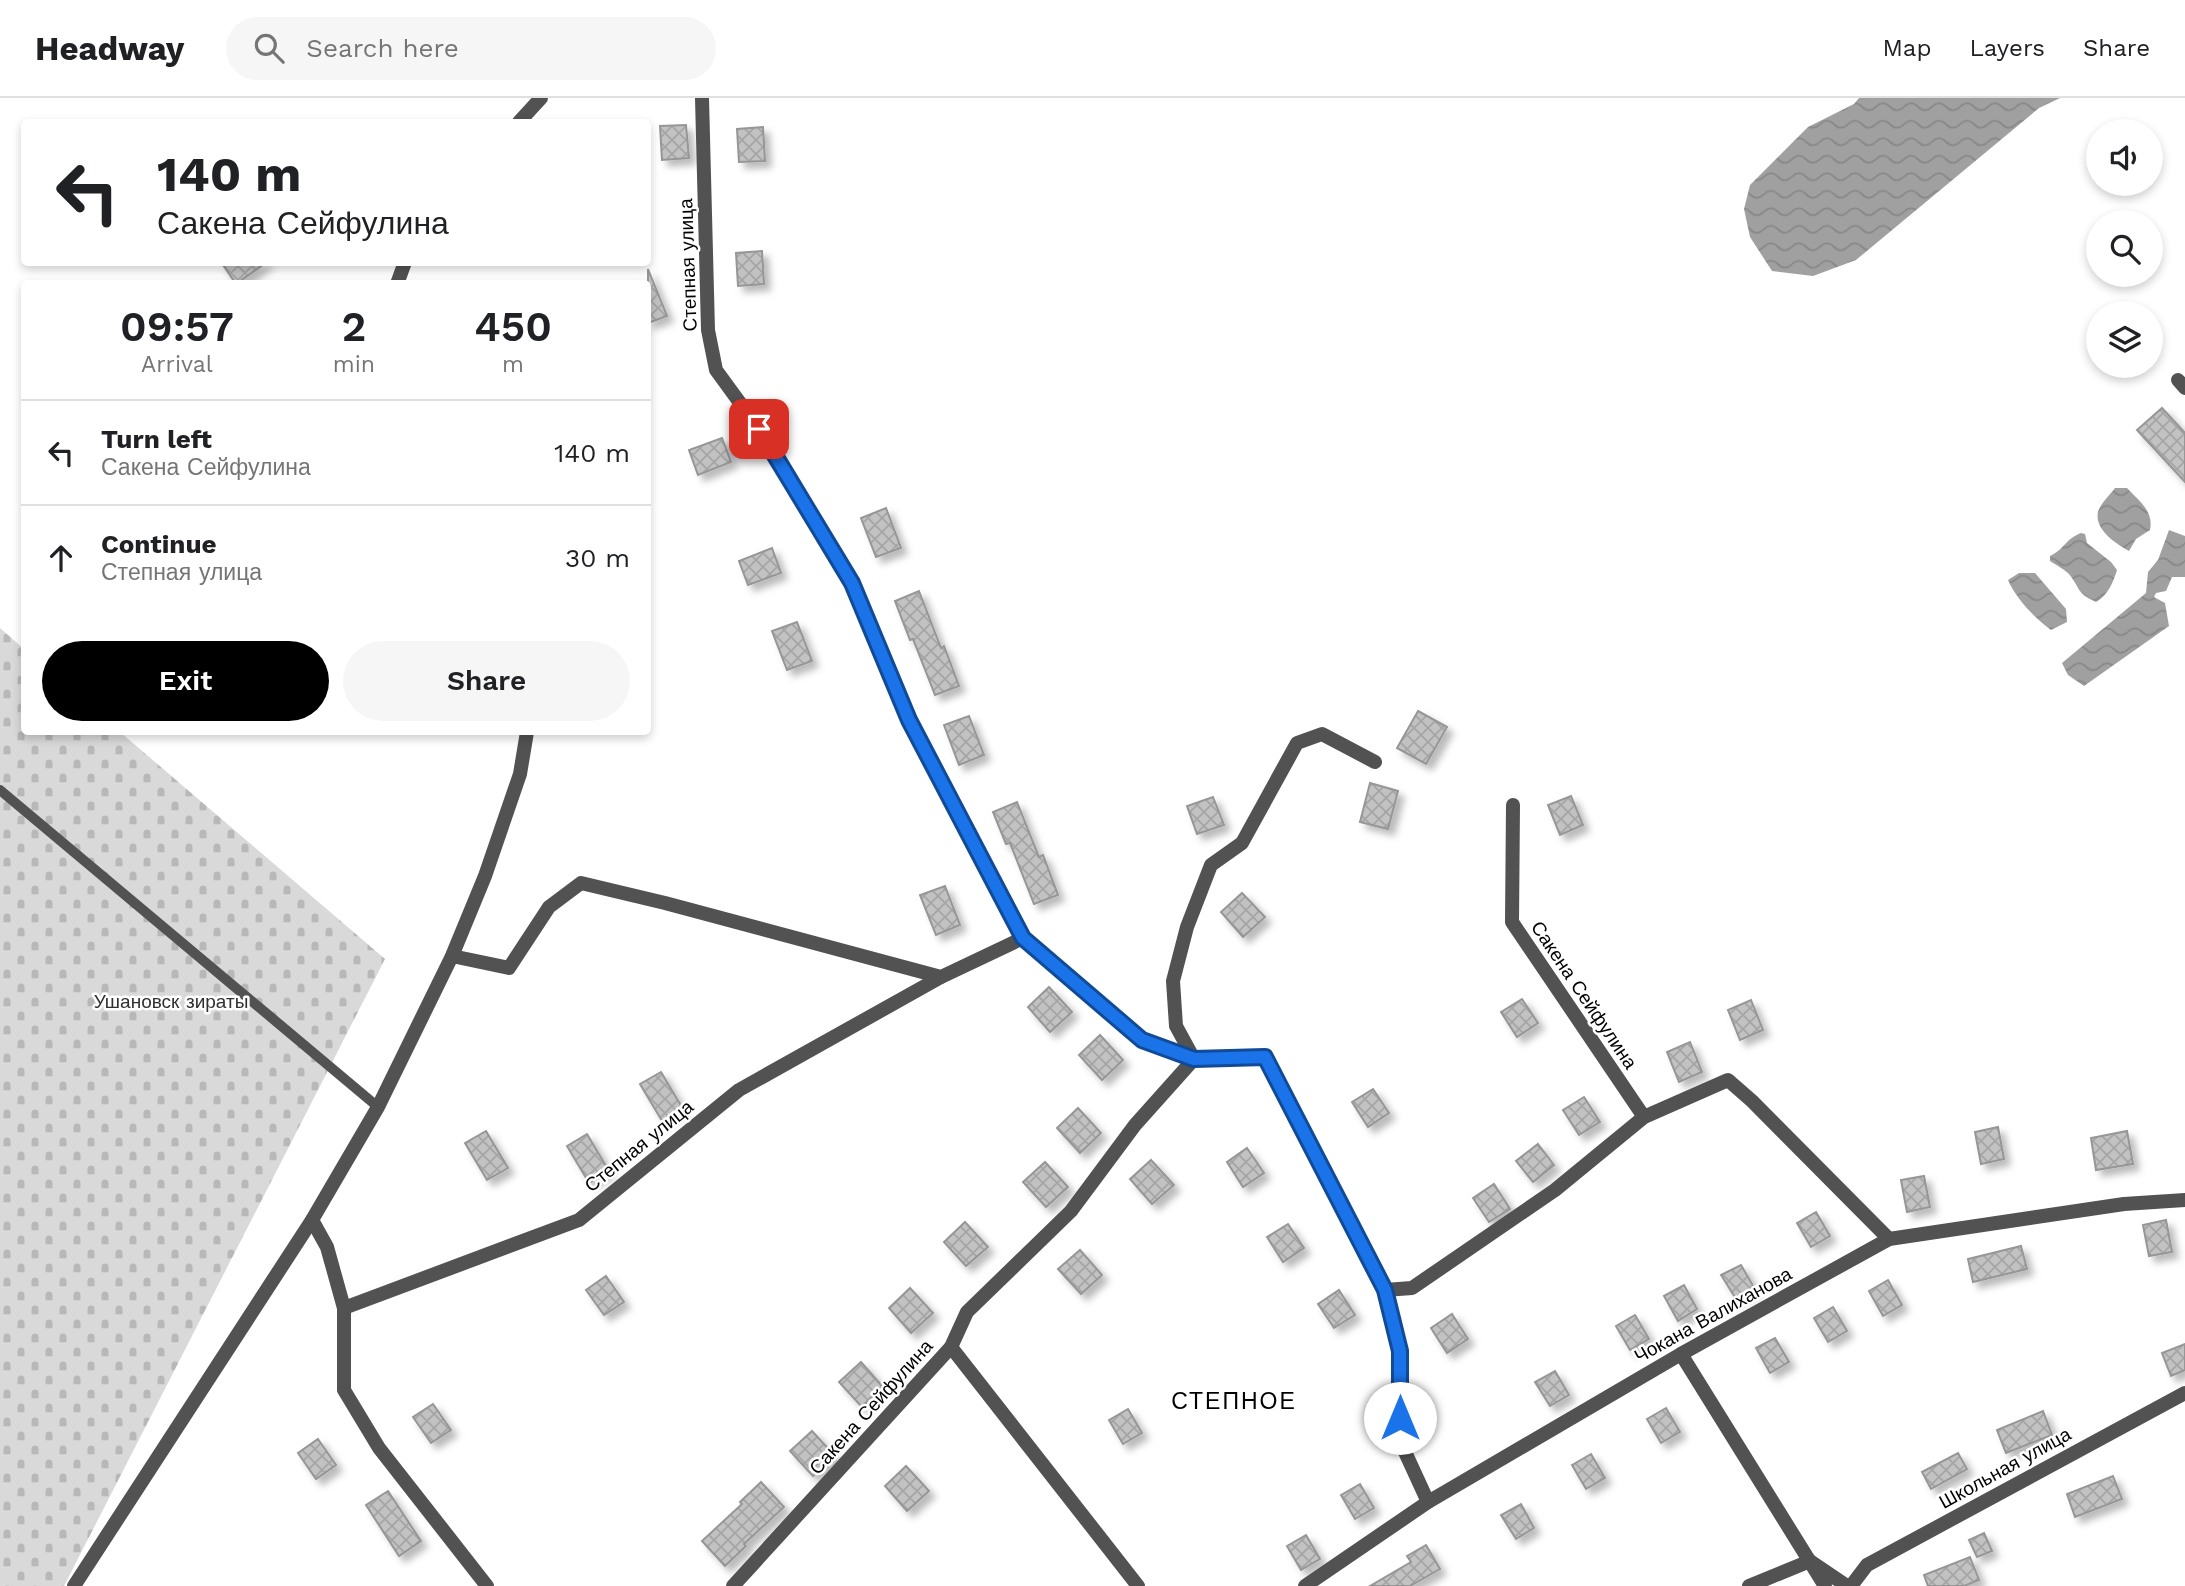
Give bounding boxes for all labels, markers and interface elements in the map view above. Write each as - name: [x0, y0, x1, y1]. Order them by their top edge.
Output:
- search box: [226, 17, 716, 80]
- text: Headway: [35, 29, 184, 68]
- icon: search: [250, 29, 288, 67]
- text: Search here: [306, 33, 459, 63]
- text: Map: [1883, 34, 1931, 62]
- text: Layers: [1969, 34, 2045, 62]
- text: Share: [2083, 34, 2150, 62]
- map controls: [2086, 119, 2163, 378]
- button: sound: [2086, 119, 2163, 196]
- text: 140 m: [157, 145, 301, 203]
- icon: left: [42, 147, 133, 238]
- street label: Степная улица: [674, 198, 702, 332]
- text: Сакена Сейфулина: [157, 204, 449, 242]
- button: search: [2086, 210, 2163, 287]
- button: layers: [2086, 301, 2163, 378]
- text: 09:57: [120, 302, 234, 351]
- text: 2: [342, 302, 366, 351]
- text: 450: [474, 302, 552, 351]
- text: Arrival: [141, 351, 213, 378]
- text: min: [333, 351, 375, 378]
- text: m: [502, 351, 524, 378]
- pin: [729, 399, 789, 459]
- icon: arrive: [740, 410, 778, 448]
- text: Turn left: [101, 424, 212, 454]
- icon: left: [42, 434, 80, 472]
- text: 140 m: [554, 438, 630, 468]
- text: Сакена Сейфулина: [101, 454, 311, 481]
- text: Continue: [101, 529, 217, 559]
- icon: ahead: [42, 539, 80, 577]
- text: 30 m: [565, 543, 630, 573]
- text: Степная улица: [101, 559, 262, 586]
- button: Exit: [42, 641, 329, 721]
- button: Share: [343, 641, 630, 721]
- street label: Сакена Сейфулина: [1526, 917, 1642, 1074]
- park label: Ушановск зираты: [94, 990, 248, 1013]
- street label: Степная улица: [580, 1095, 698, 1197]
- street label: Чокана Валиханова: [1630, 1262, 1796, 1368]
- street label: Сакена Сейфулина: [804, 1335, 938, 1479]
- position arrow: [1363, 1381, 1437, 1455]
- district label: СТЕПНОЕ: [1171, 1388, 1297, 1415]
- street label: Школьная улица: [1935, 1422, 2075, 1514]

